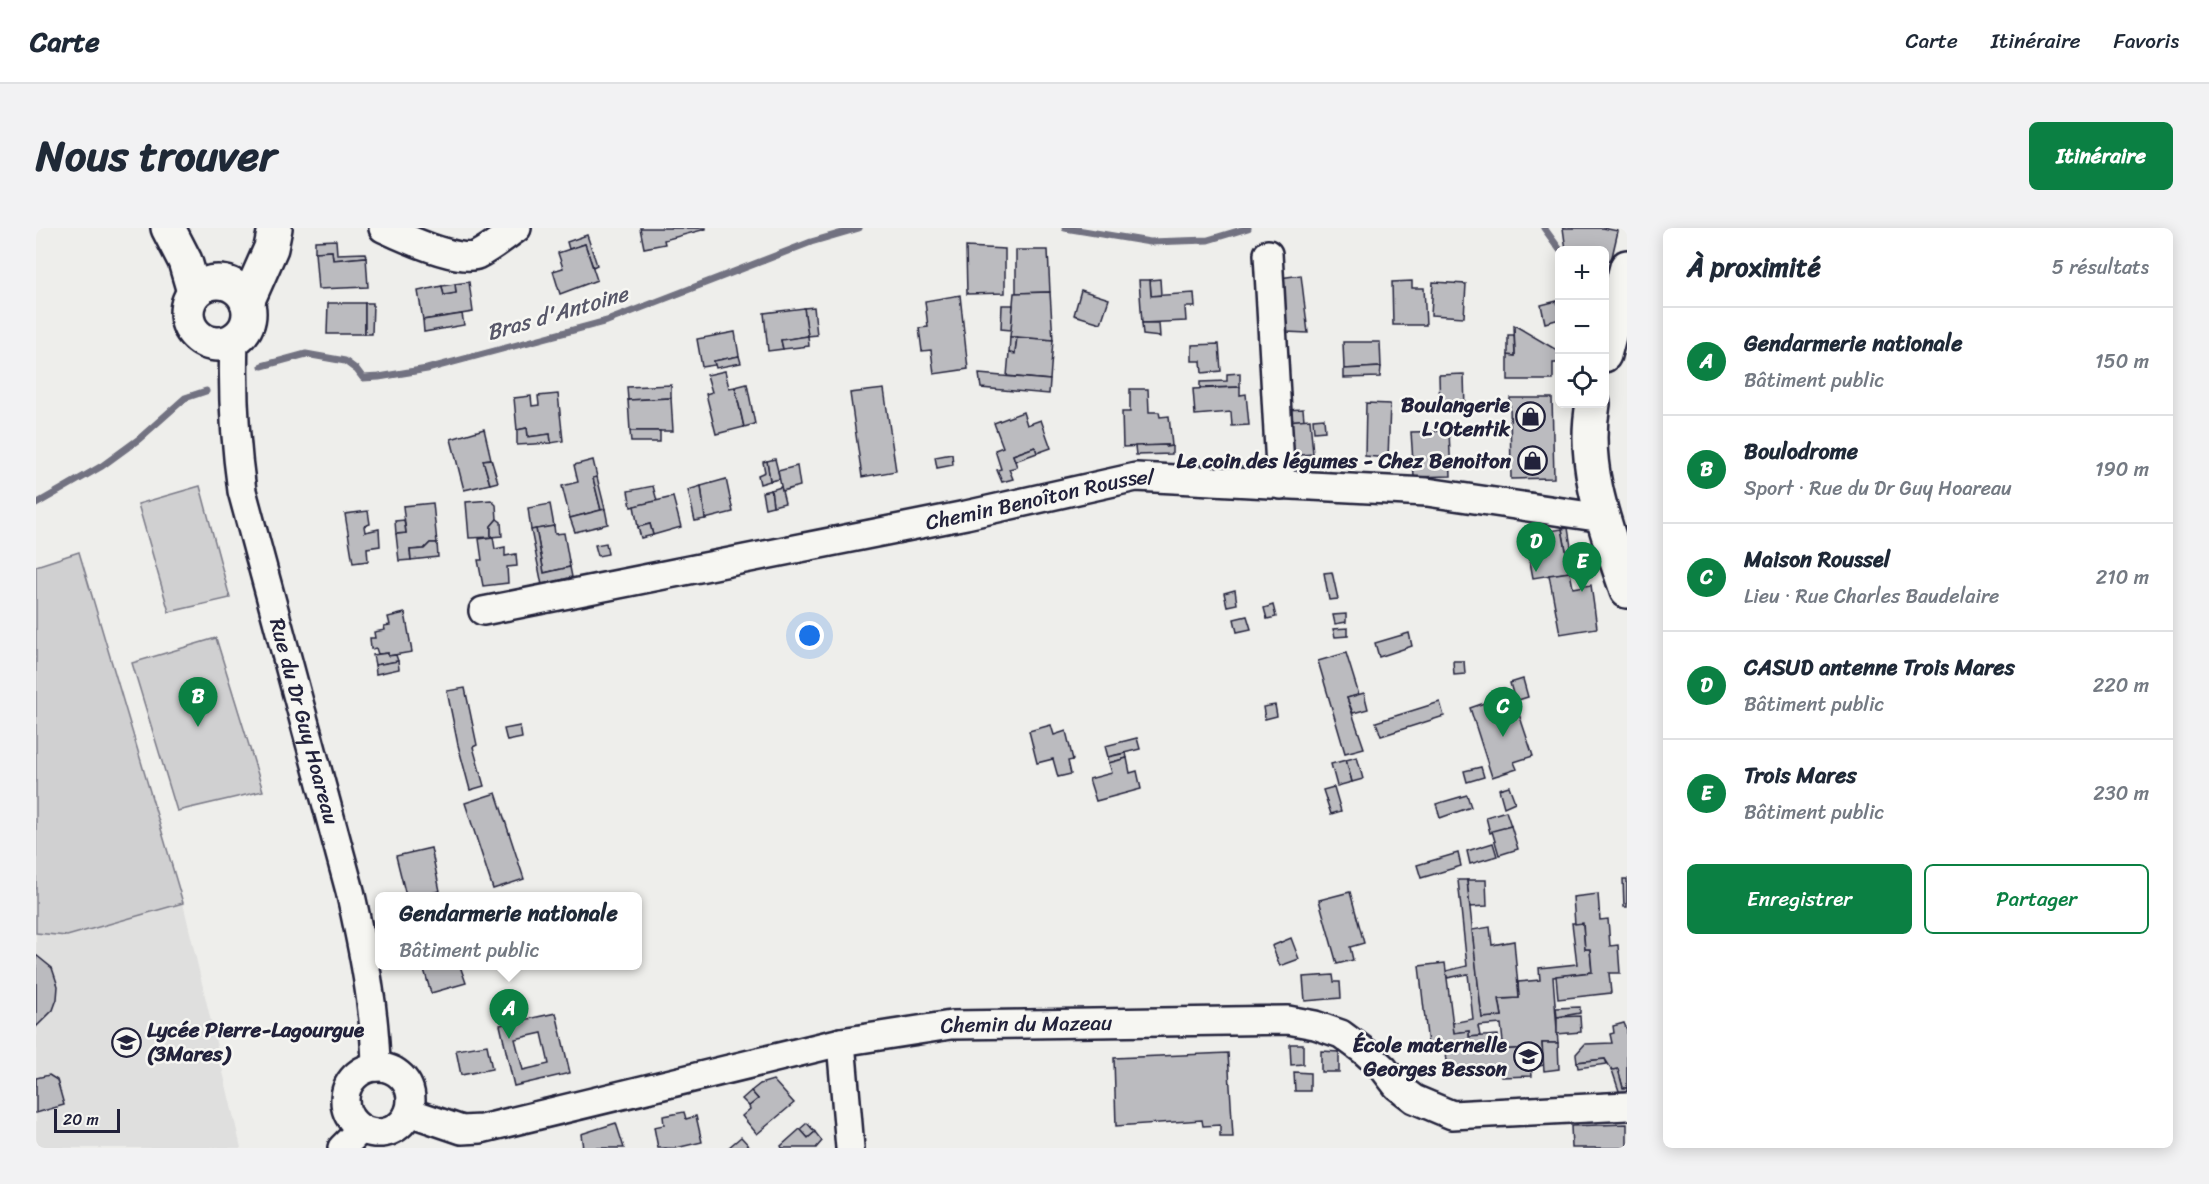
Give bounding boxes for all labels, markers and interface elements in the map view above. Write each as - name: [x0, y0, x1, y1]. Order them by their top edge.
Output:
- text: Carte: [30, 17, 100, 66]
- text: Carte: [1906, 22, 1958, 60]
- text: Itinéraire: [1991, 22, 2081, 60]
- text: Favoris: [2114, 22, 2179, 60]
- text: Nous trouver: [36, 119, 276, 193]
- button: Itinéraire: [2029, 122, 2173, 190]
- text: À proximité: [1687, 244, 1821, 290]
- map controls: [1555, 246, 1609, 408]
- button: +: [1555, 246, 1609, 300]
- text: 5 résultats: [2052, 250, 2149, 285]
- water label: Bras d'Antoine: [482, 274, 635, 352]
- button: −: [1555, 300, 1609, 354]
- text: Gendarmerie nationale: [1744, 324, 1962, 363]
- text: A: [1700, 344, 1713, 379]
- text: 150 m: [2095, 344, 2149, 379]
- button: locate: [1555, 354, 1609, 408]
- text: Bâtiment public: [1744, 363, 1885, 398]
- place label: Boulangerie L'Otentik: [1401, 386, 1511, 448]
- shop icon: Boulangerie L'Otentik: [1515, 401, 1547, 433]
- text: Boulodrome: [1744, 432, 1858, 471]
- place label: Le coin des légumes - Chez Benoiton: [1177, 442, 1512, 480]
- shop icon: Le coin des légumes - Chez Benoiton: [1516, 445, 1548, 477]
- text: B: [1700, 452, 1713, 487]
- text: 190 m: [2095, 452, 2149, 487]
- street label: Chemin Benoîton Roussel: [922, 458, 1156, 542]
- text: Sport · Rue du Dr Guy Hoareau: [1744, 471, 2012, 506]
- pin: D: [1516, 522, 1556, 572]
- text: Maison Roussel: [1744, 540, 1890, 579]
- pin: E: [1562, 542, 1602, 592]
- text: C: [1700, 560, 1713, 595]
- text: 210 m: [2096, 560, 2149, 595]
- text: Lieu · Rue Charles Baudelaire: [1744, 579, 1999, 614]
- street label: Rue du Dr Guy Hoareau: [258, 614, 350, 829]
- your location: [795, 621, 824, 650]
- text: CASUD antenne Trois Mares: [1744, 648, 2015, 687]
- text: D: [1701, 668, 1712, 703]
- text: 220 m: [2093, 668, 2149, 703]
- pin: B: [178, 678, 218, 727]
- text: Bâtiment public: [1744, 687, 1885, 722]
- pin: C: [1484, 688, 1522, 737]
- text: Trois Mares: [1744, 756, 1857, 795]
- text: E: [1701, 776, 1712, 811]
- text: 230 m: [2093, 776, 2149, 811]
- text: Bâtiment public: [1744, 795, 1885, 830]
- button: Enregistrer: [1687, 864, 1912, 934]
- button: Partager: [1924, 864, 2149, 934]
- popup: [375, 892, 642, 970]
- text: Gendarmerie nationale: [399, 894, 618, 933]
- text: Bâtiment public: [399, 933, 540, 968]
- pin: A: [490, 990, 528, 1039]
- street label: Chemin du Mazeau: [938, 1004, 1113, 1045]
- place label: Lycée Pierre-Lagourgue (3Mares): [147, 1011, 365, 1073]
- school or university icon: Lycée Pierre-Lagourgue (3Mares): [110, 1026, 142, 1058]
- place label: École maternelle Georges Besson: [1352, 1026, 1508, 1088]
- school or university icon: École maternelle Georges Besson: [1512, 1041, 1544, 1073]
- text: 20 m: [63, 1105, 99, 1134]
- scale bar: [54, 1106, 120, 1134]

